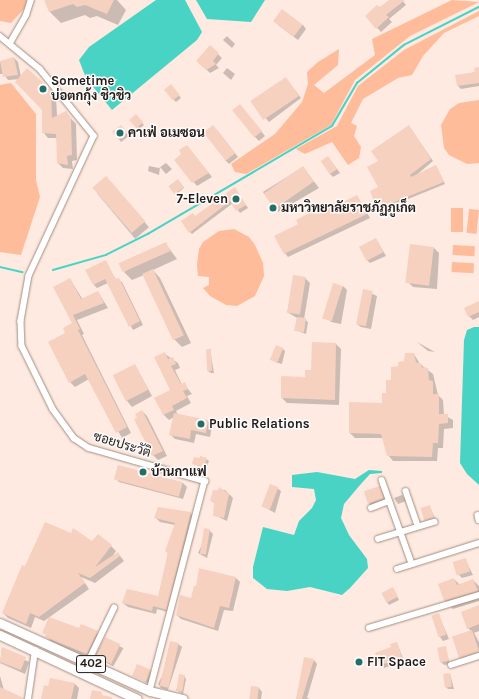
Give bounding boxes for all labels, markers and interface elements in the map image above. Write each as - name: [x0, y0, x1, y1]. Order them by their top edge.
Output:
- place label: Sometime บ่อตกกุ้ง ชิวชิว: [51, 74, 131, 105]
- marker: Sometime บ่อตกกุ้ง ชิวชิว: [38, 84, 48, 94]
- place label: คาเฟ่ อเมซอน: [128, 125, 205, 141]
- marker: คาเฟ่ อเมซอน: [115, 128, 125, 138]
- place label: 7-Eleven: [176, 191, 228, 207]
- marker: 7-Eleven: [231, 194, 241, 204]
- place label: มหาวิทยาลัยราชภัฏภูเก็ต: [281, 200, 416, 216]
- marker: มหาวิทยาลัยราชภัฏภูเก็ต: [268, 203, 278, 213]
- place label: Public Relations: [209, 416, 310, 432]
- marker: Public Relations: [196, 419, 206, 429]
- street label: ซอยประวัติ: [91, 429, 153, 461]
- place label: บ้านกาแฟ: [151, 464, 207, 480]
- marker: บ้านกาแฟ: [138, 467, 148, 477]
- road number: 402: [76, 654, 106, 674]
- place label: FIT Space: [367, 654, 426, 670]
- marker: FIT Space: [354, 657, 364, 667]

